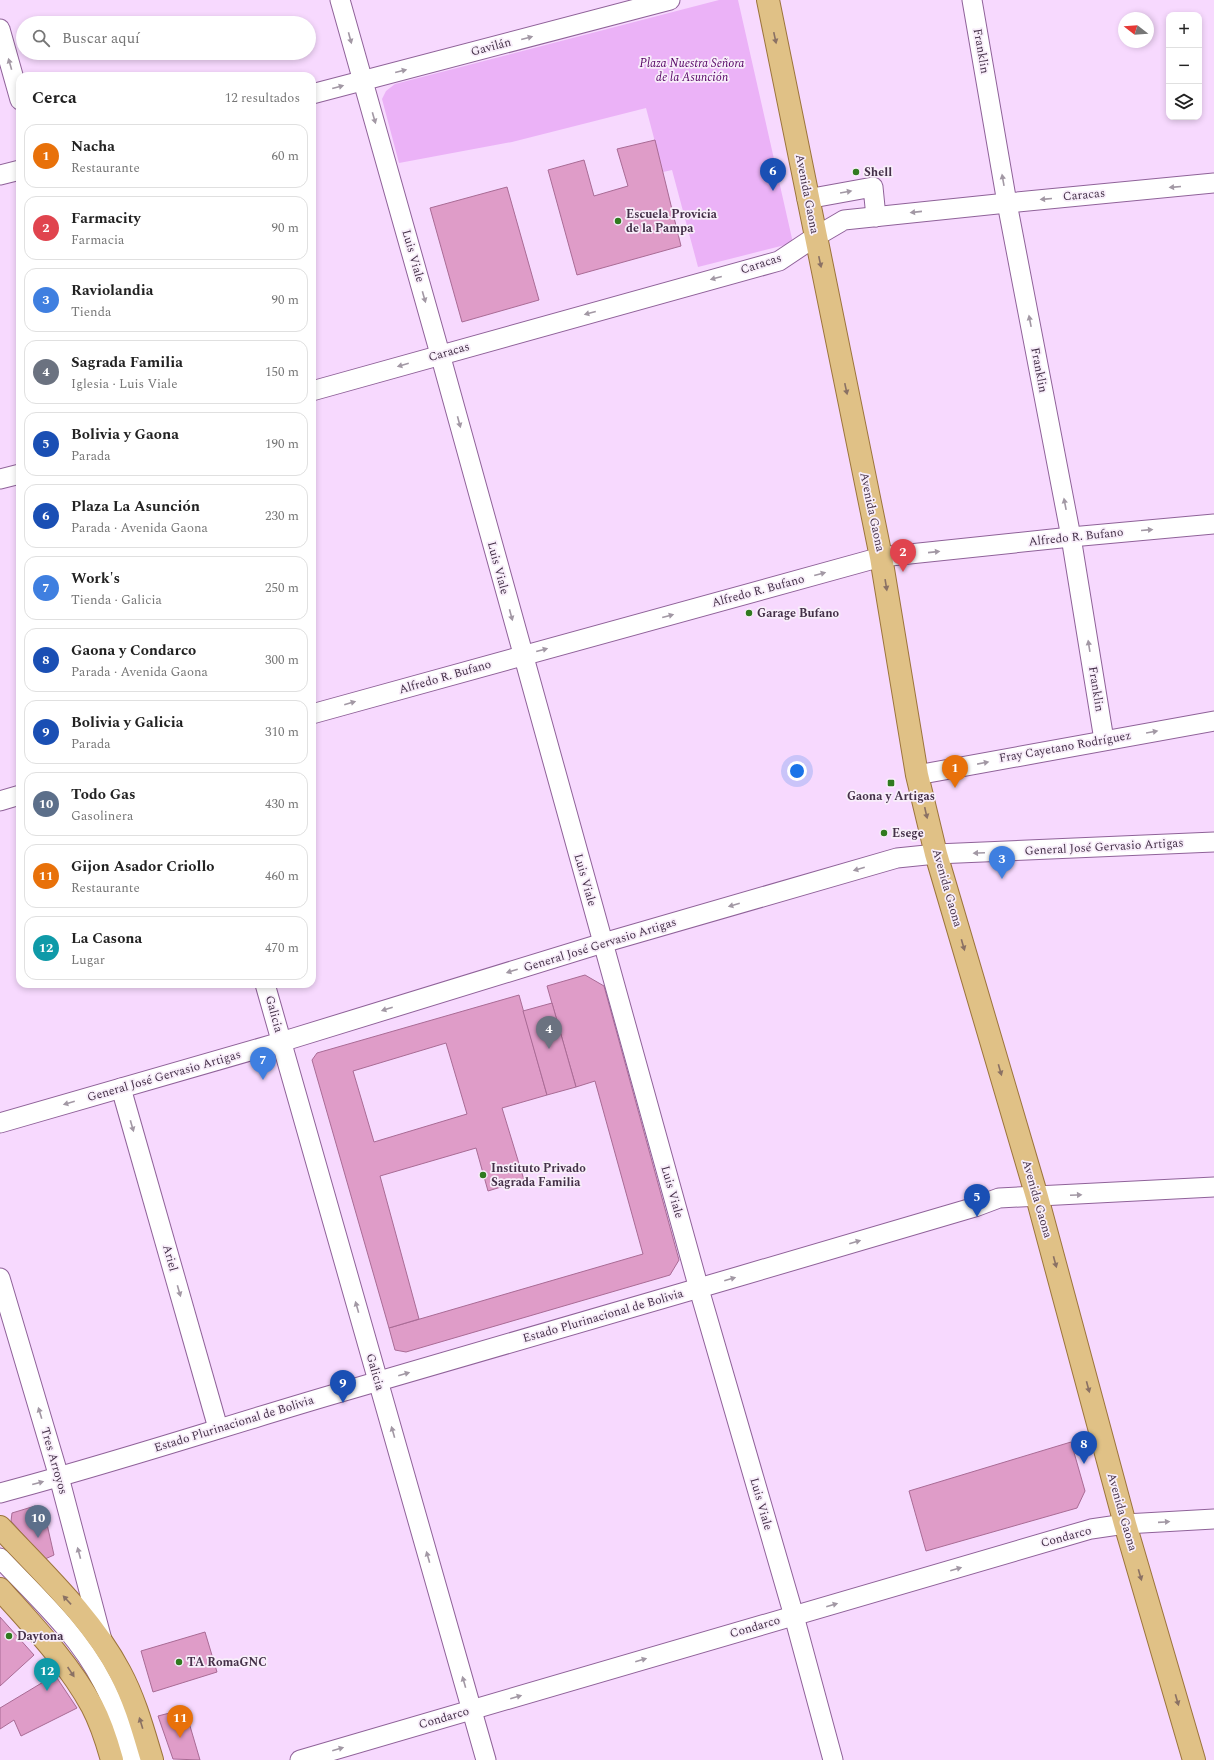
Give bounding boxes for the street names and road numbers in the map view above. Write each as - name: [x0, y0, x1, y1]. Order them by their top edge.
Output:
- street label: Franklin: [968, 27, 994, 75]
- street label: Gavilán: [469, 33, 513, 61]
- street label: Avenida Gaona: [790, 153, 824, 236]
- street label: Caracas: [1062, 184, 1106, 206]
- street label: Luis Viale: [396, 227, 430, 285]
- street label: Caracas: [738, 248, 784, 280]
- street label: Caracas: [426, 337, 472, 367]
- street label: Franklin: [1025, 346, 1053, 394]
- street label: Avenida Gaona: [854, 471, 890, 554]
- street label: Alfredo R. Bufano: [1028, 523, 1124, 551]
- street label: Luis Viale: [482, 539, 514, 597]
- street label: Alfredo R. Bufano: [710, 569, 806, 613]
- street label: Alfredo R. Bufano: [397, 655, 493, 699]
- street label: Franklin: [1083, 665, 1109, 713]
- street label: Fray Cayetano Rodríguez: [998, 726, 1132, 768]
- street label: General José Gervasio Artigas: [1024, 833, 1184, 861]
- street label: Avenida Gaona: [927, 847, 967, 930]
- street label: Luis Viale: [568, 851, 602, 909]
- street label: General José Gervasio Artigas: [521, 913, 679, 977]
- street label: Galicia: [260, 993, 288, 1035]
- street label: General José Gervasio Artigas: [85, 1045, 243, 1107]
- street label: Avenida Gaona: [1017, 1158, 1057, 1241]
- street label: Luis Viale: [655, 1163, 689, 1221]
- street label: Ariel: [157, 1242, 183, 1274]
- street label: Estado Plurinacional de Bolivia: [520, 1284, 686, 1348]
- street label: Galicia: [361, 1351, 389, 1393]
- street label: Estado Plurinacional de Bolivia: [152, 1391, 316, 1457]
- street label: Tres Arroyos: [35, 1425, 73, 1497]
- street label: Avenida Gaona: [1102, 1471, 1142, 1554]
- street label: Luis Viale: [744, 1475, 778, 1533]
- street label: Condarco: [1039, 1521, 1093, 1553]
- street label: Condarco: [728, 1611, 782, 1643]
- street label: Condarco: [417, 1702, 471, 1734]

